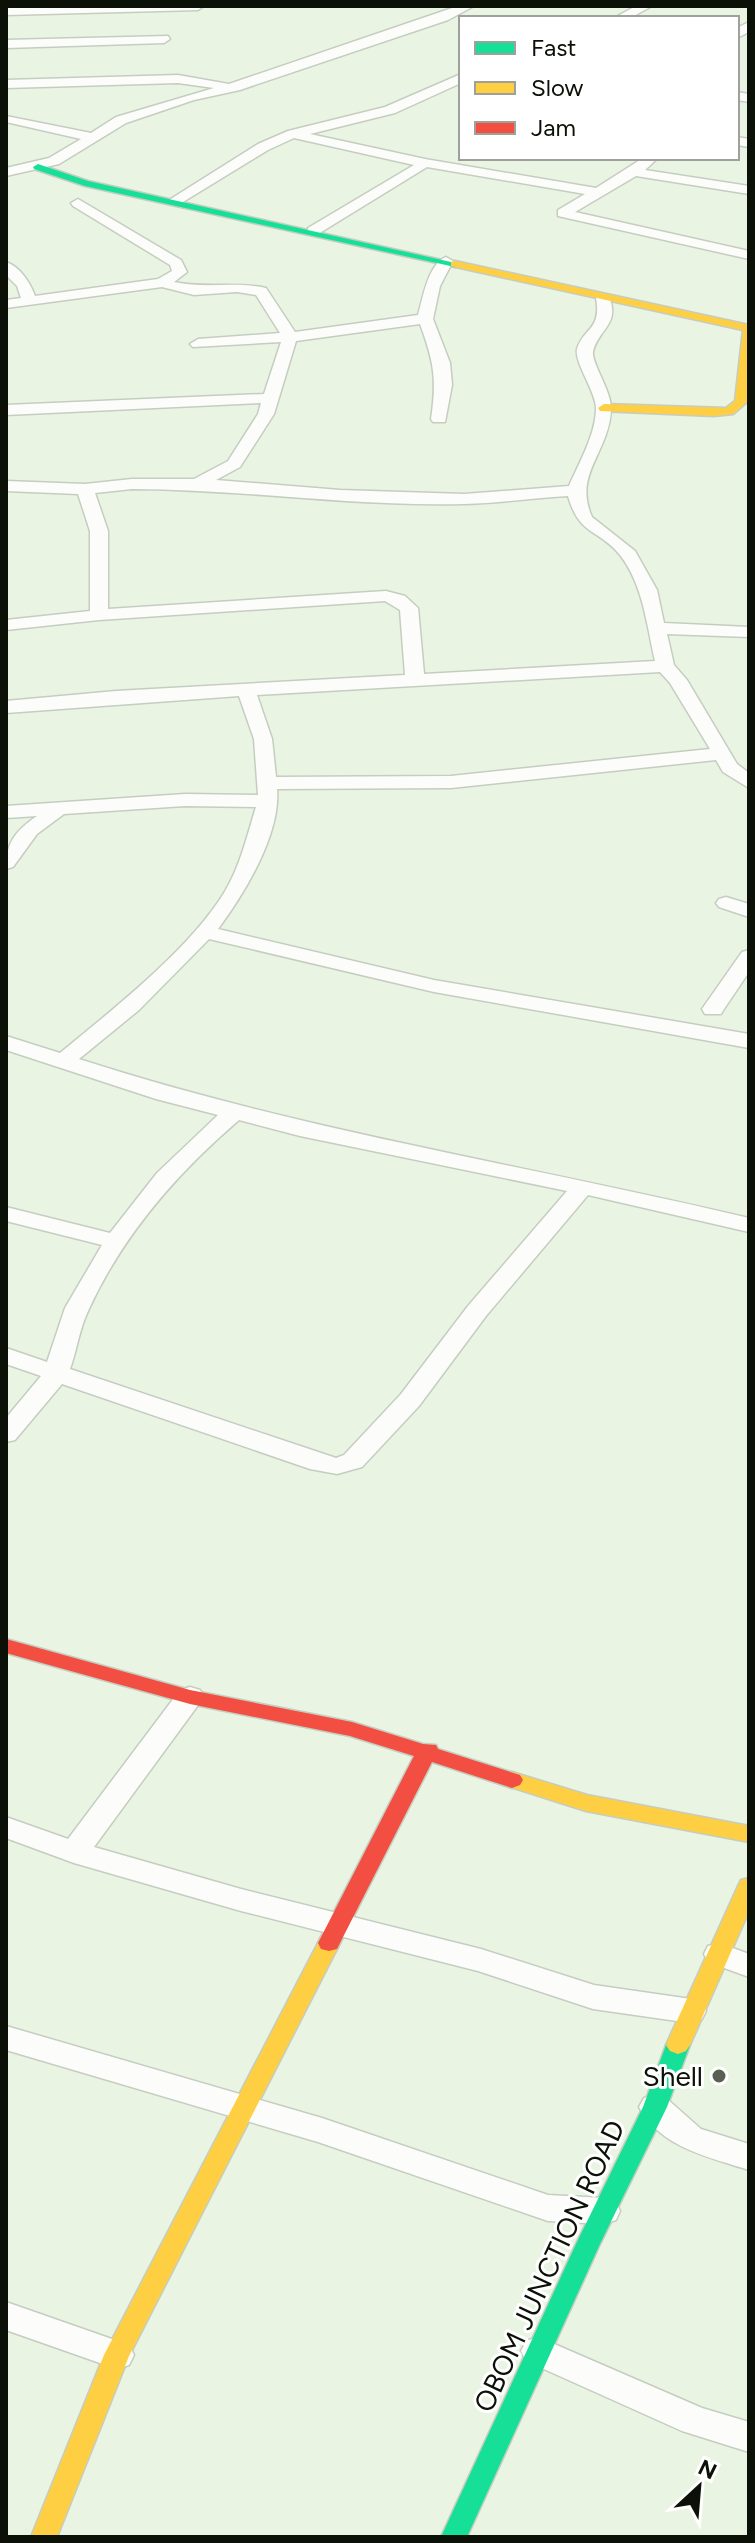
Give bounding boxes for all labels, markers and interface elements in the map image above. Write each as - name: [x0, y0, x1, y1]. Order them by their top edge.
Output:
- legend: [459, 16, 739, 160]
- text: Fast: [531, 33, 576, 62]
- text: Slow: [531, 73, 584, 102]
- text: Jam: [531, 113, 576, 142]
- place label: Shell: [643, 2059, 703, 2093]
- marker: Shell: [710, 2067, 728, 2085]
- street label: OBOM JUNCTION ROAD: [466, 2115, 632, 2417]
- north arrow: [659, 2447, 739, 2527]
- text: N: [694, 2454, 721, 2485]

